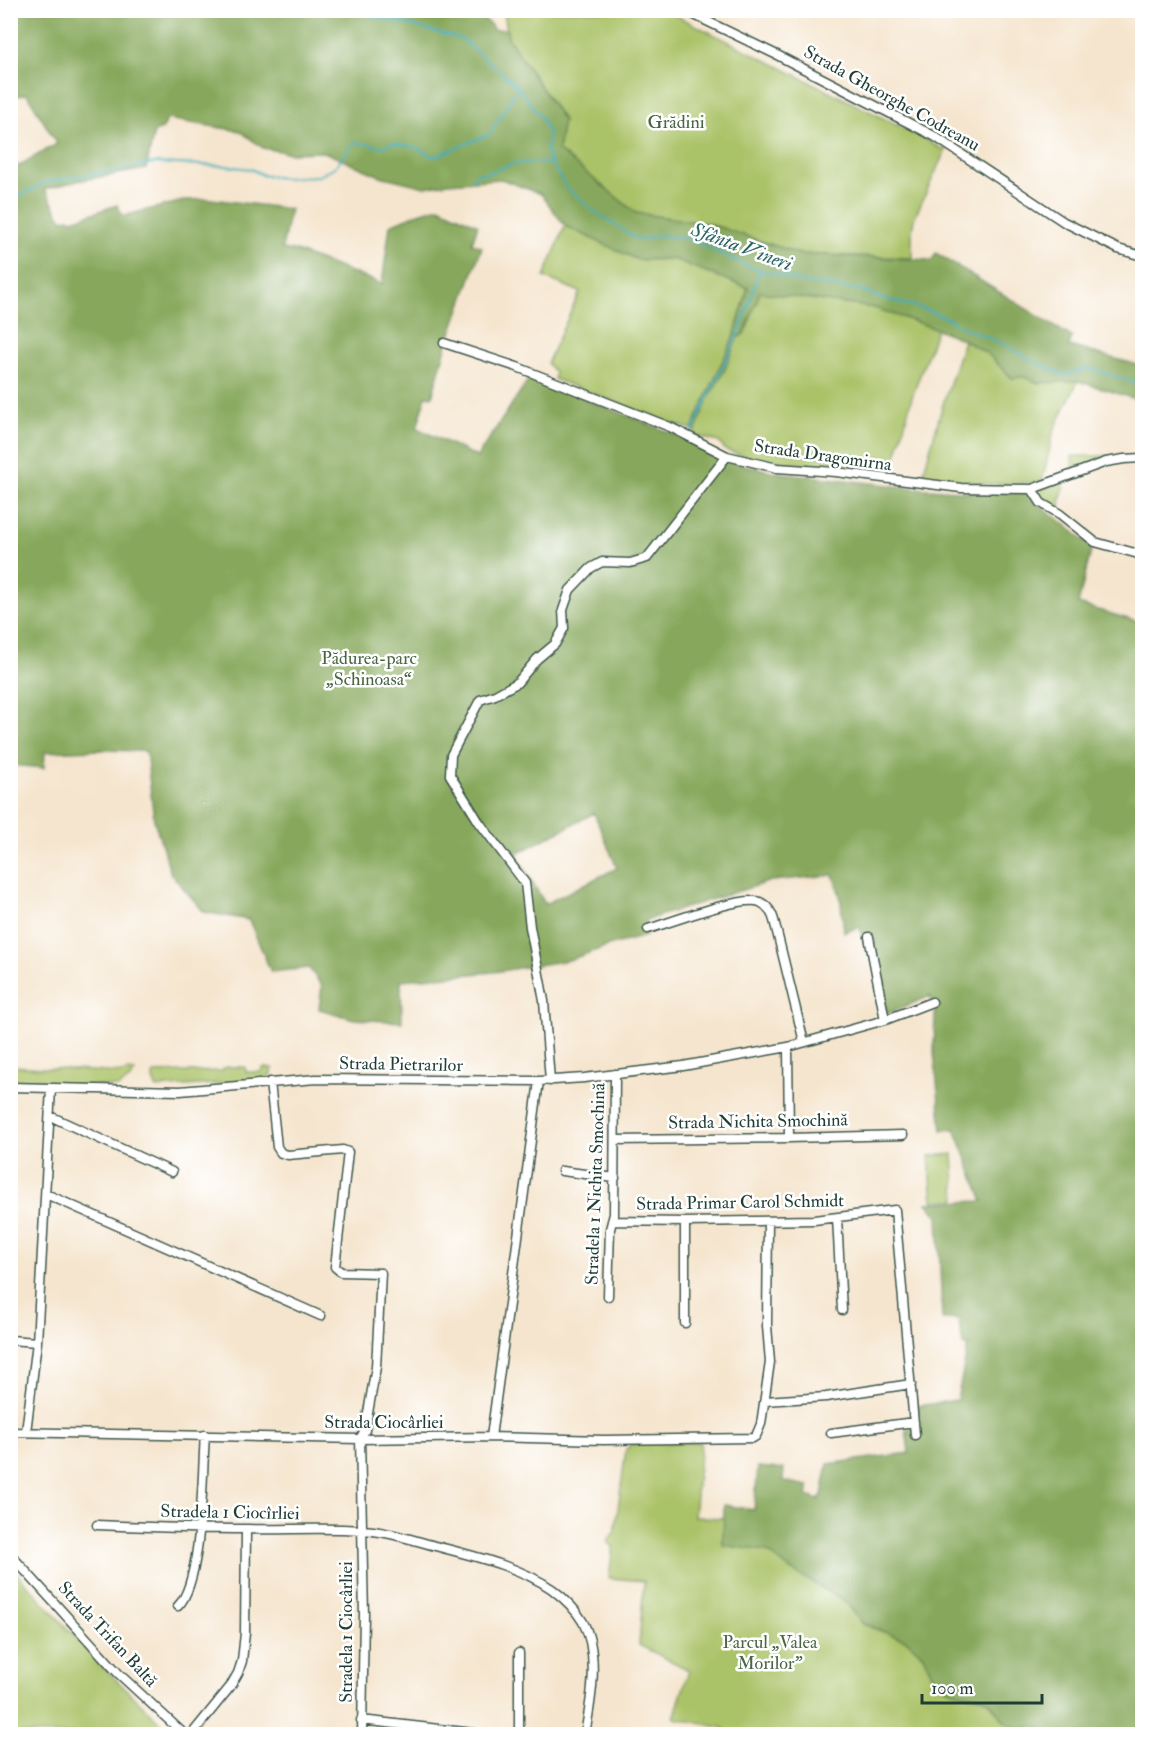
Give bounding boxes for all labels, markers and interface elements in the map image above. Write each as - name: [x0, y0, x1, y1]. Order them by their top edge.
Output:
- street label: Strada Gheorghe Codreanu: [800, 40, 984, 156]
- park label: Grădini: [648, 111, 705, 134]
- water label: Sfânta Vineri: [687, 216, 796, 276]
- street label: Strada Dragomirna: [753, 434, 894, 477]
- park label: Pădurea-parc „Schinoasa“: [321, 647, 417, 691]
- street label: Strada Pietrarilor: [339, 1052, 463, 1077]
- street label: Stradela 1 Nichita Smochină: [580, 1082, 611, 1285]
- street label: Strada Nichita Smochină: [668, 1108, 849, 1135]
- street label: Strada Primar Carol Schmidt: [636, 1189, 844, 1216]
- street label: Strada Ciocârliei: [324, 1411, 444, 1434]
- street label: Stradela 1 Ciocîrliei: [160, 1500, 300, 1525]
- street label: Stradela 1 Ciocârliei: [335, 1561, 358, 1703]
- street label: Strada Trifan Baltă: [53, 1577, 163, 1692]
- park label: Parcul „Valea Morilor”: [723, 1631, 818, 1675]
- scale bar: [922, 1667, 1042, 1705]
- text: 100 m: [931, 1677, 974, 1700]

